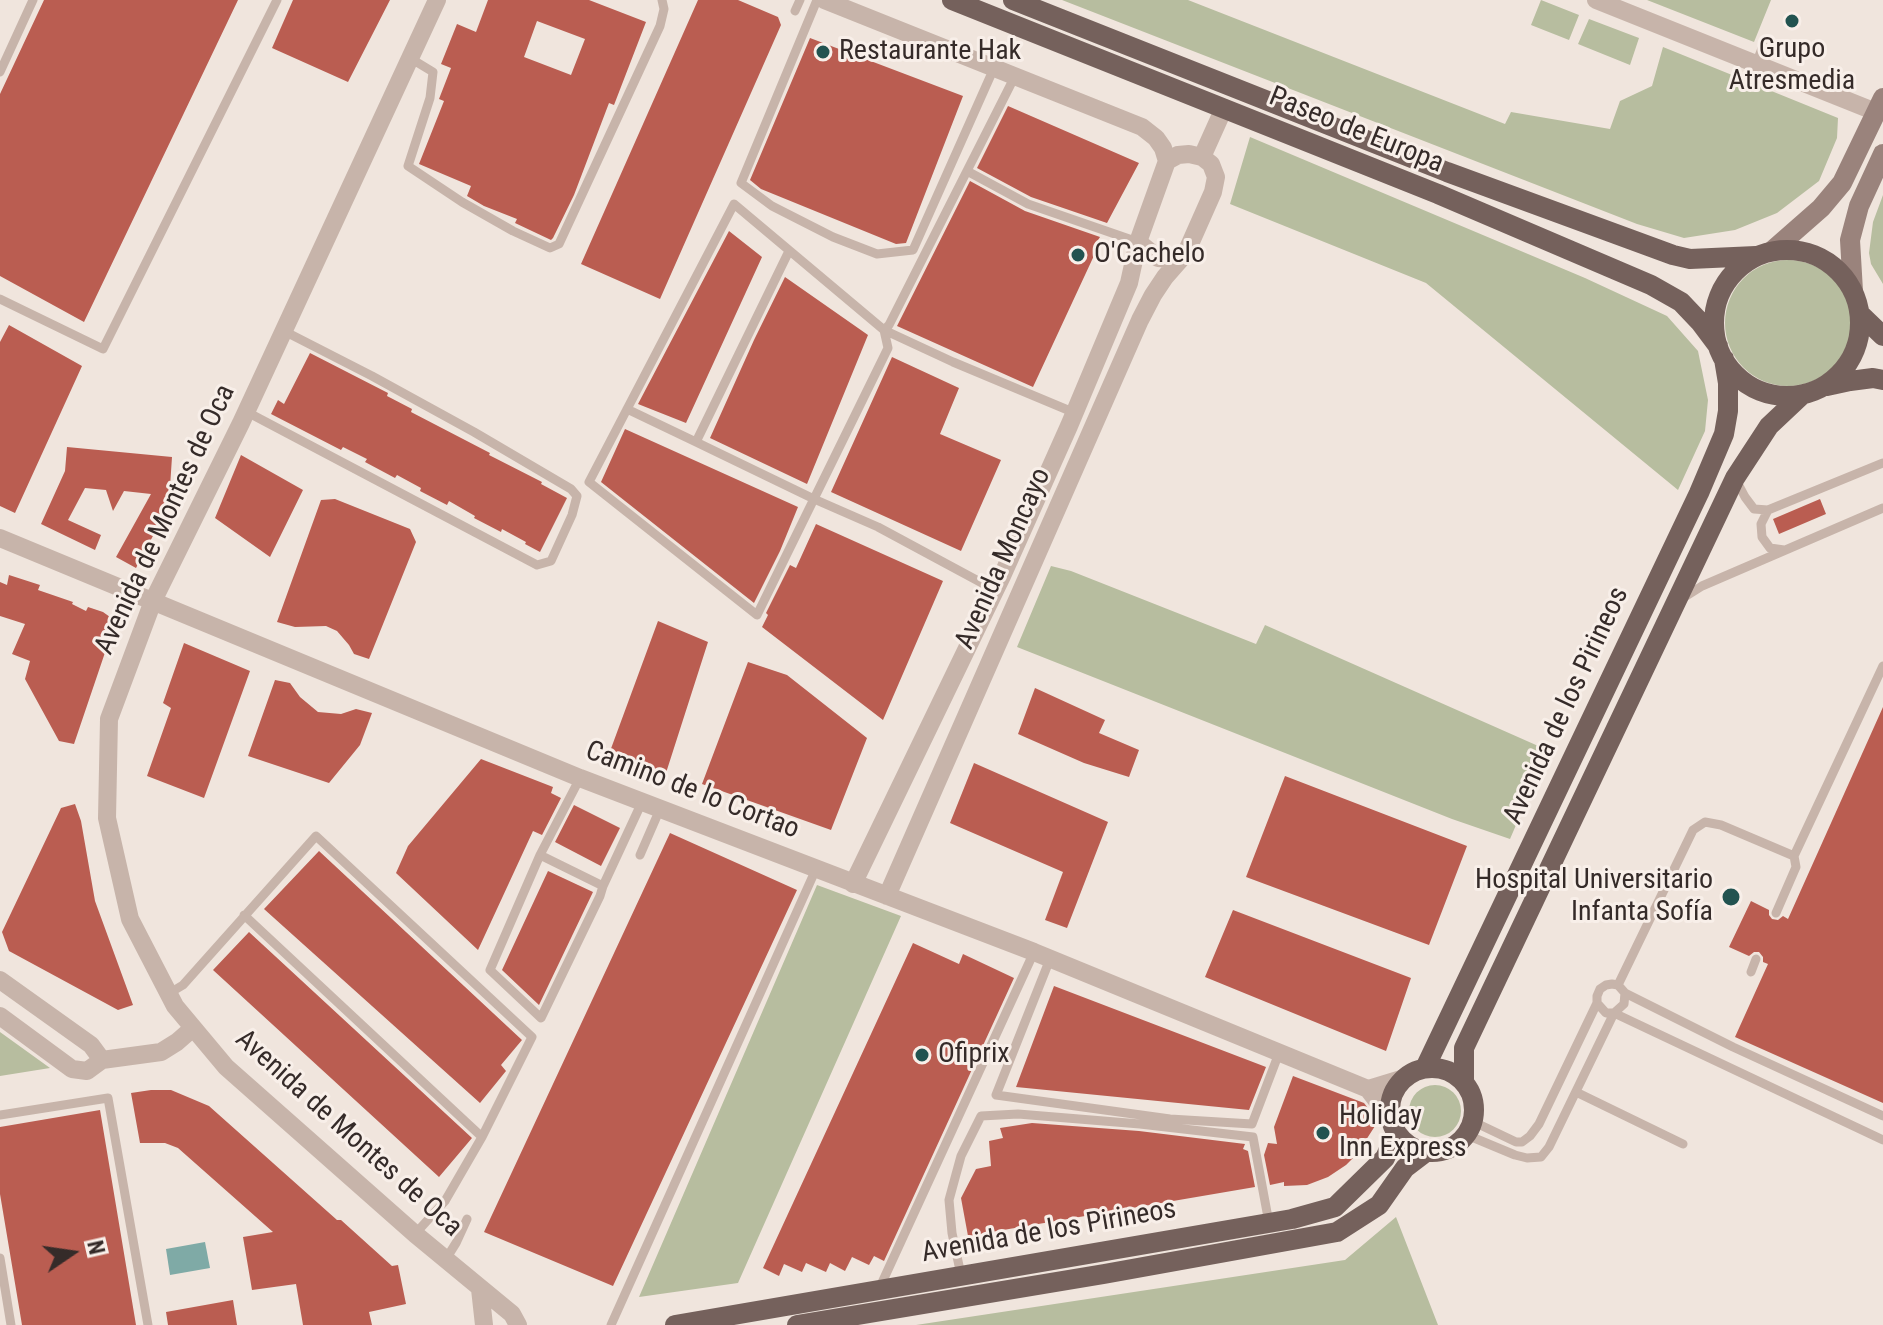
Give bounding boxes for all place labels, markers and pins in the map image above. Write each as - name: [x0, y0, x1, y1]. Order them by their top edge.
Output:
- marker: Grupo Atresmedia: [1783, 12, 1801, 30]
- place label: Grupo Atresmedia: [1729, 33, 1855, 99]
- place label: Restaurante Hak: [839, 35, 1021, 69]
- marker: Restaurante Hak: [814, 43, 832, 61]
- place label: O'Cachelo: [1094, 238, 1205, 272]
- marker: O'Cachelo: [1069, 246, 1087, 264]
- place label: Hospital Universitario Infanta Sofía: [1475, 864, 1713, 930]
- marker: Hospital Universitario Infanta Sofía: [1720, 886, 1742, 908]
- place label: Ofiprix: [938, 1038, 1010, 1072]
- marker: Ofiprix: [913, 1046, 931, 1064]
- place label: Holiday Inn Express: [1339, 1100, 1467, 1166]
- marker: Holiday Inn Express: [1314, 1124, 1332, 1142]

